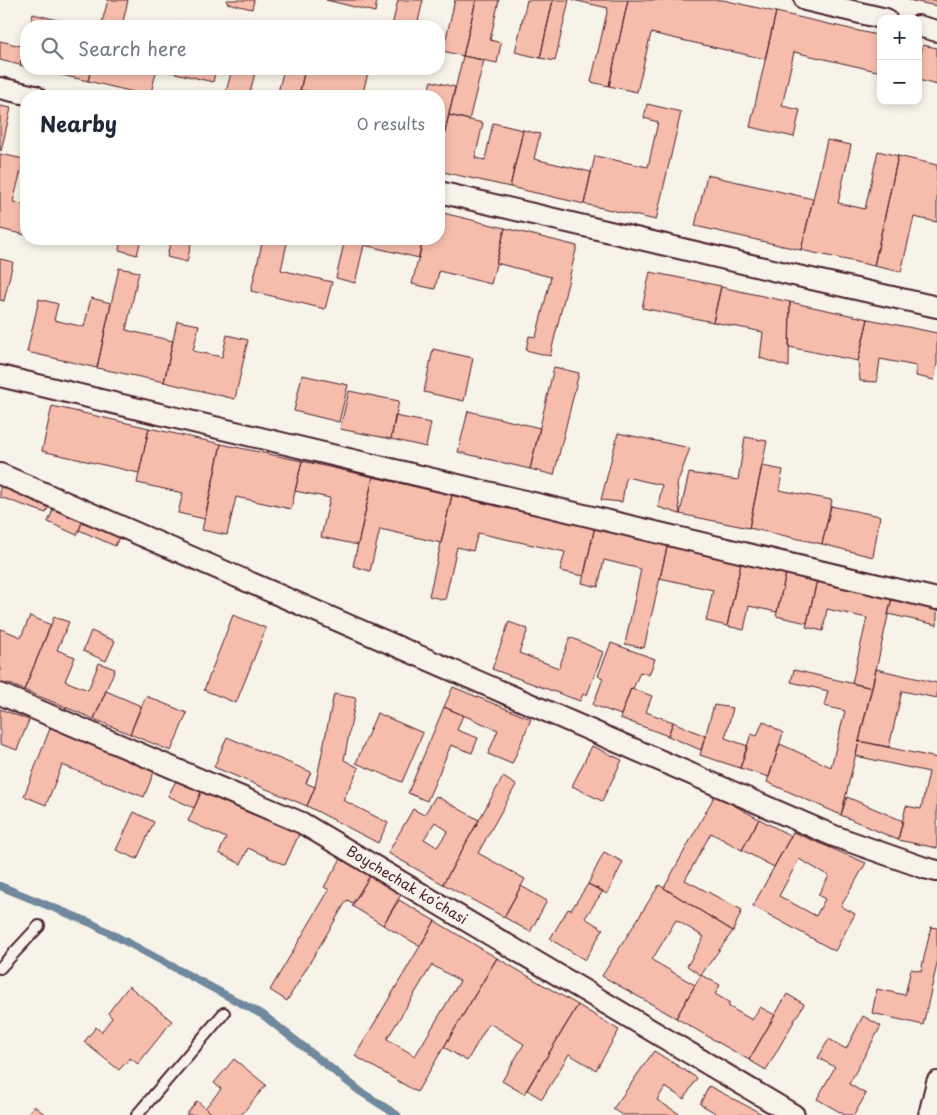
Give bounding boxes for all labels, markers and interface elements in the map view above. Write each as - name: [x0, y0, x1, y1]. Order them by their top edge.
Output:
- map controls: [877, 15, 922, 105]
- button: +: [877, 15, 922, 60]
- search box: [20, 20, 445, 75]
- icon: search: [38, 34, 66, 62]
- text: Search here: [78, 34, 187, 62]
- button: −: [877, 60, 922, 105]
- text: Nearby: [40, 107, 117, 139]
- text: 0 results: [357, 111, 425, 135]
- street label: Boychechak koʻchasi: [343, 840, 472, 929]

